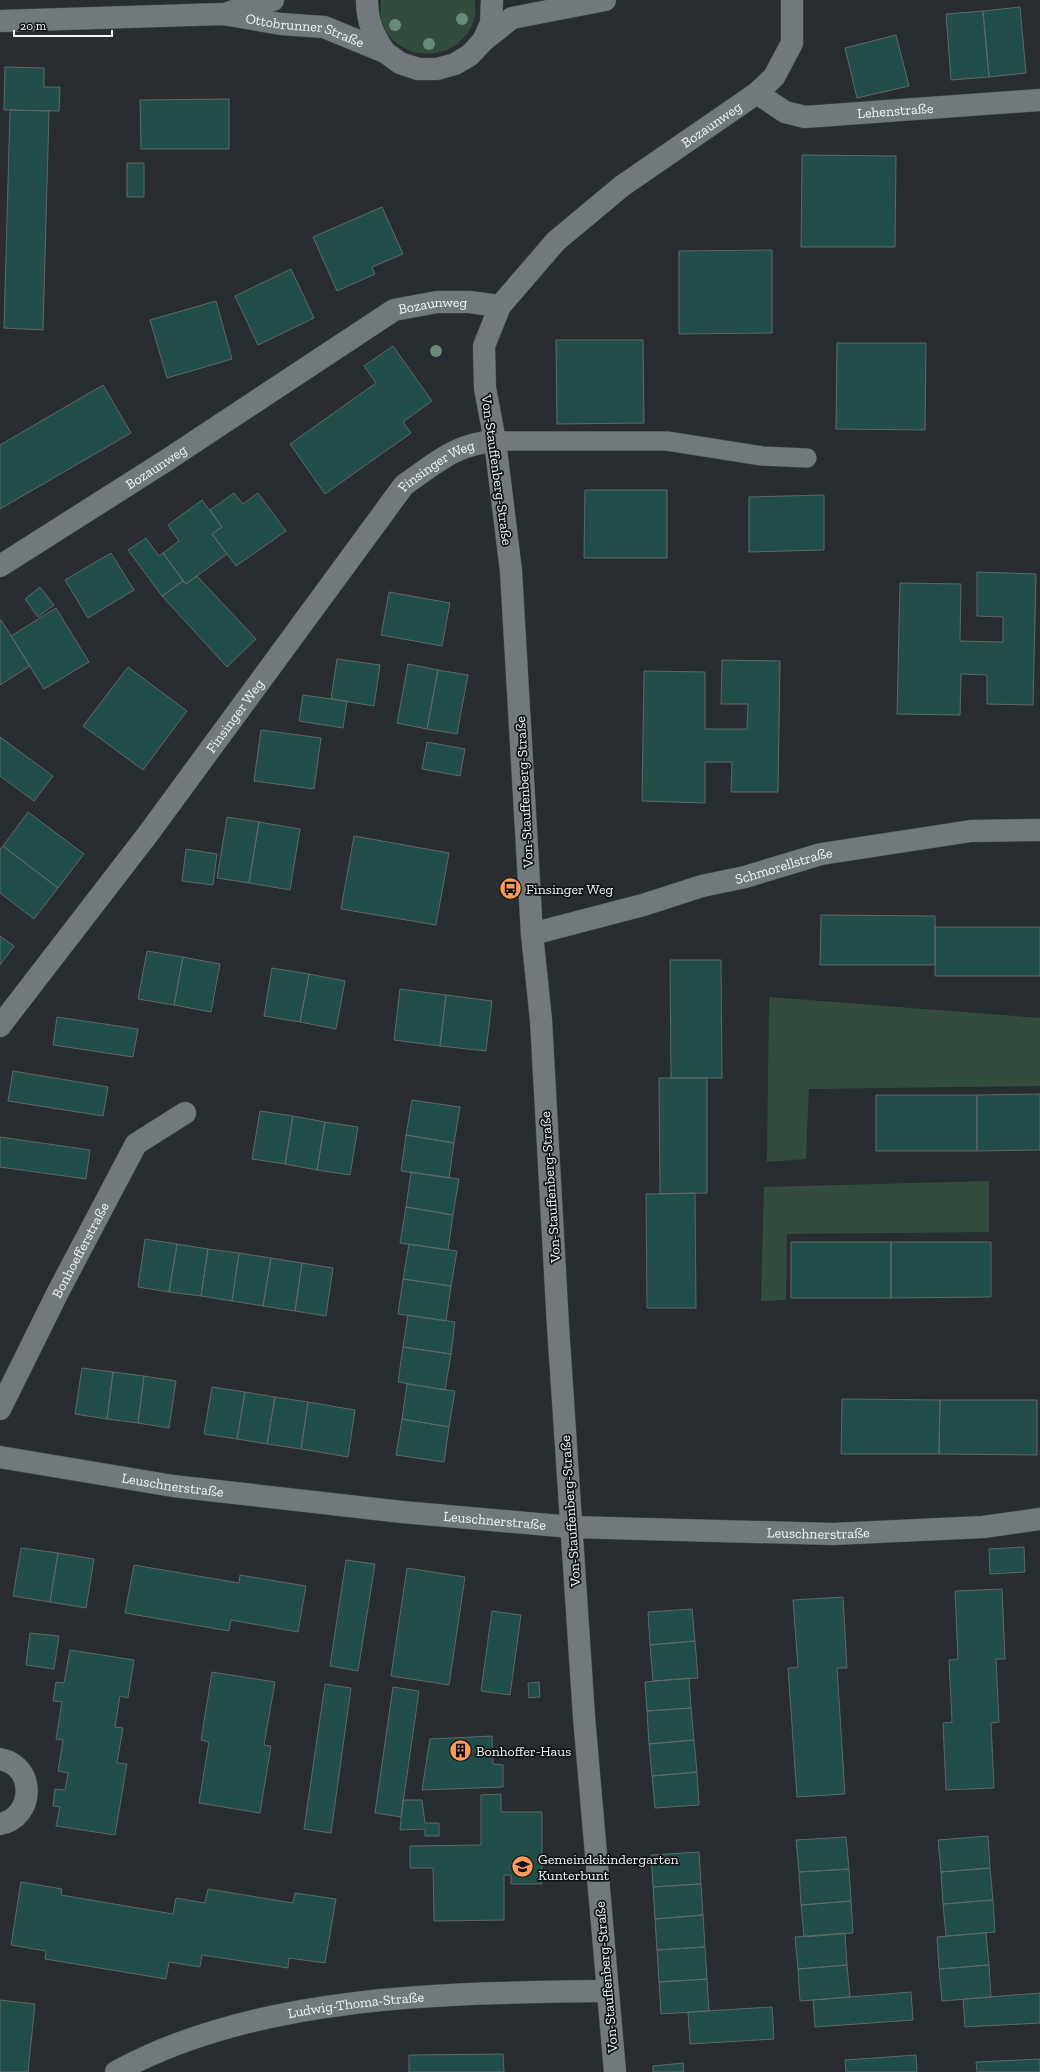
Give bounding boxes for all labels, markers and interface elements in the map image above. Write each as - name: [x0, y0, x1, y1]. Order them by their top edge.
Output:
- street label: Ottobrunner Straße: [244, 10, 367, 52]
- scale bar: [14, 12, 112, 38]
- text: 20 m: [20, 19, 47, 33]
- street label: Bozaunweg: [678, 98, 745, 152]
- street label: Lehenstraße: [857, 100, 934, 122]
- street label: Bozaunweg: [397, 294, 467, 318]
- street label: Von-Stauffenberg-Straße: [477, 393, 516, 547]
- street label: Finsinger Weg: [394, 437, 477, 495]
- street label: Bozaunweg: [123, 441, 190, 493]
- street label: Finsinger Weg: [202, 676, 268, 756]
- street label: Von-Stauffenberg-Straße: [512, 715, 537, 869]
- street label: Schmorellstraße: [734, 844, 834, 888]
- bus stop icon: Finsinger Weg: [498, 876, 524, 902]
- place label: Finsinger Weg: [526, 881, 613, 898]
- street label: Von-Stauffenberg-Straße: [537, 1110, 564, 1264]
- street label: Bonhoefferstraße: [48, 1199, 113, 1301]
- street label: Von-Stauffenberg-Straße: [557, 1434, 584, 1588]
- street label: Leuschnerstraße: [120, 1470, 225, 1501]
- street label: Leuschnerstraße: [443, 1508, 547, 1534]
- street label: Leuschnerstraße: [767, 1524, 871, 1543]
- building icon: Bonhoffer-Haus: [447, 1738, 473, 1764]
- place label: Bonhoffer-Haus: [476, 1743, 571, 1760]
- place label: Gemeindekindergarten Kunterbunt: [538, 1851, 679, 1884]
- school or university icon: Gemeindekindergarten Kunterbunt: [510, 1854, 536, 1880]
- street label: Von-Stauffenberg-Straße: [591, 1900, 622, 2054]
- street label: Ludwig-Thoma-Straße: [286, 1989, 425, 2022]

